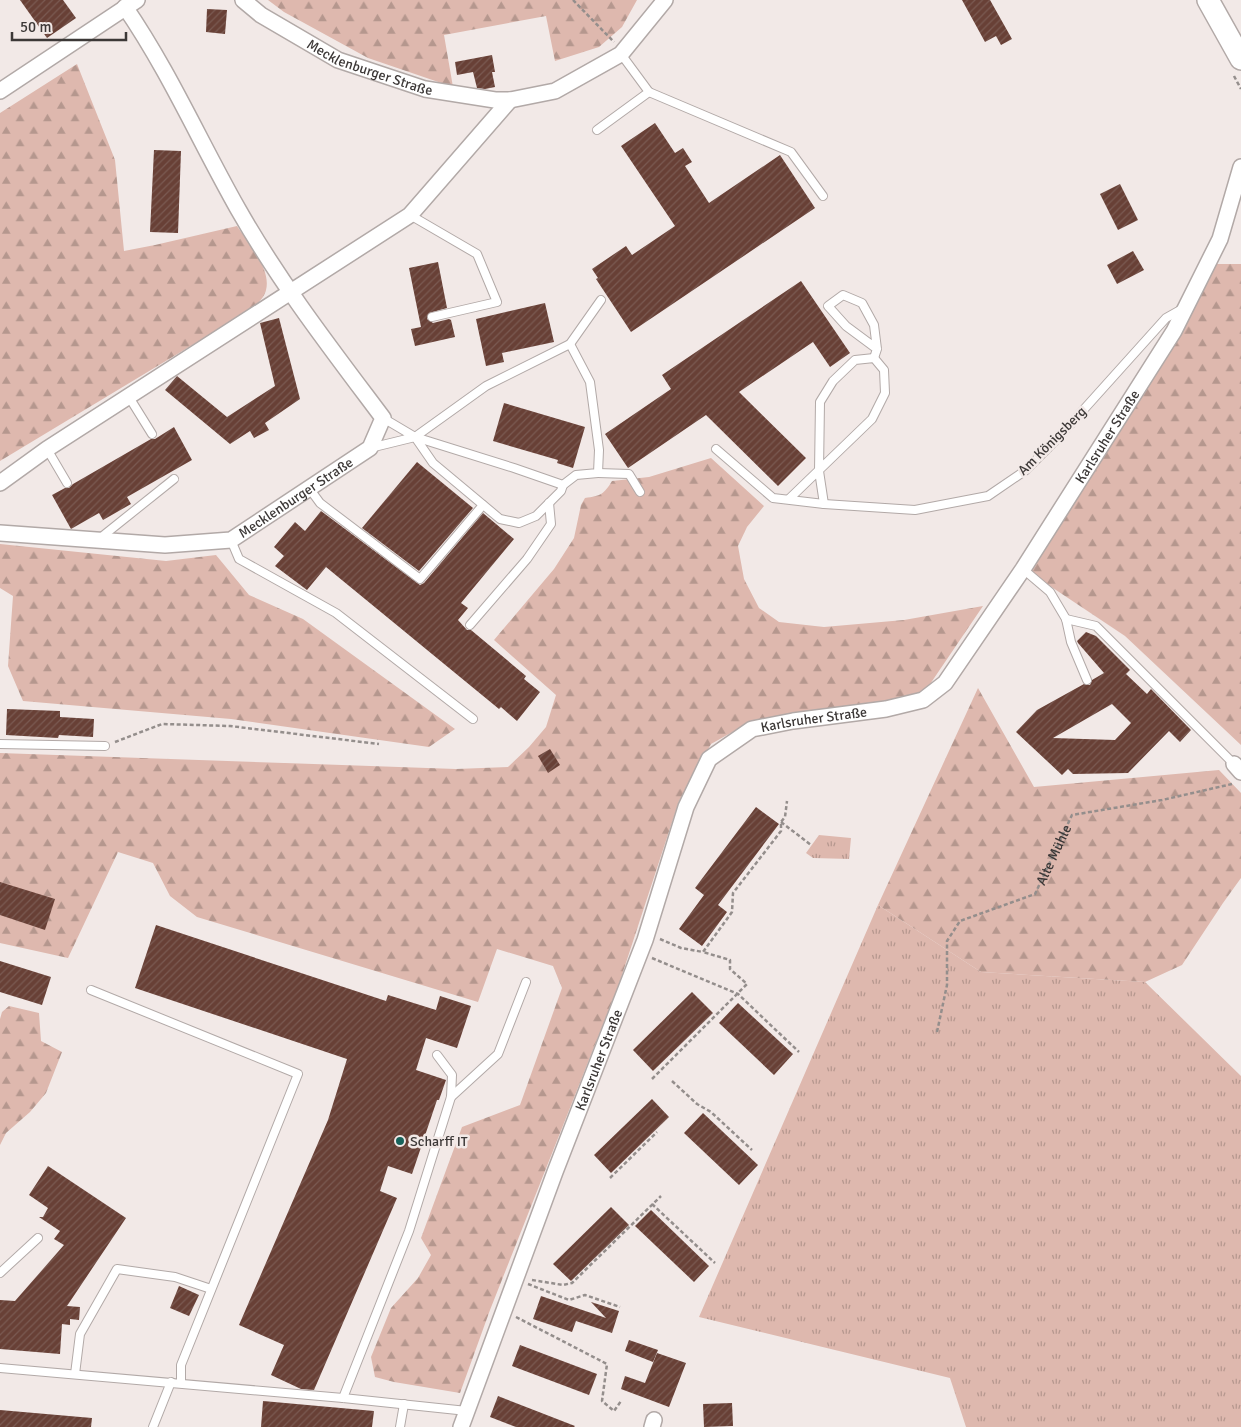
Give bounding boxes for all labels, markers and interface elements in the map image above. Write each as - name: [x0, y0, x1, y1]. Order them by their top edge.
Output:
- scale bar: [12, 10, 126, 42]
- text: 50 m: [20, 18, 51, 36]
- street label: Mecklenburger Straße: [304, 35, 434, 99]
- street label: Karlsruher Straße: [1071, 387, 1143, 486]
- street label: Am Königsberg: [1014, 403, 1090, 479]
- street label: Mecklenburger Straße: [235, 453, 356, 541]
- street label: Karlsruher Straße: [759, 703, 868, 736]
- street label: Alte Mühle: [1032, 822, 1075, 888]
- street label: Karlsruher Straße: [571, 1007, 626, 1113]
- place label: Scharff IT: [410, 1133, 468, 1150]
- marker: Scharff IT: [394, 1135, 406, 1147]

